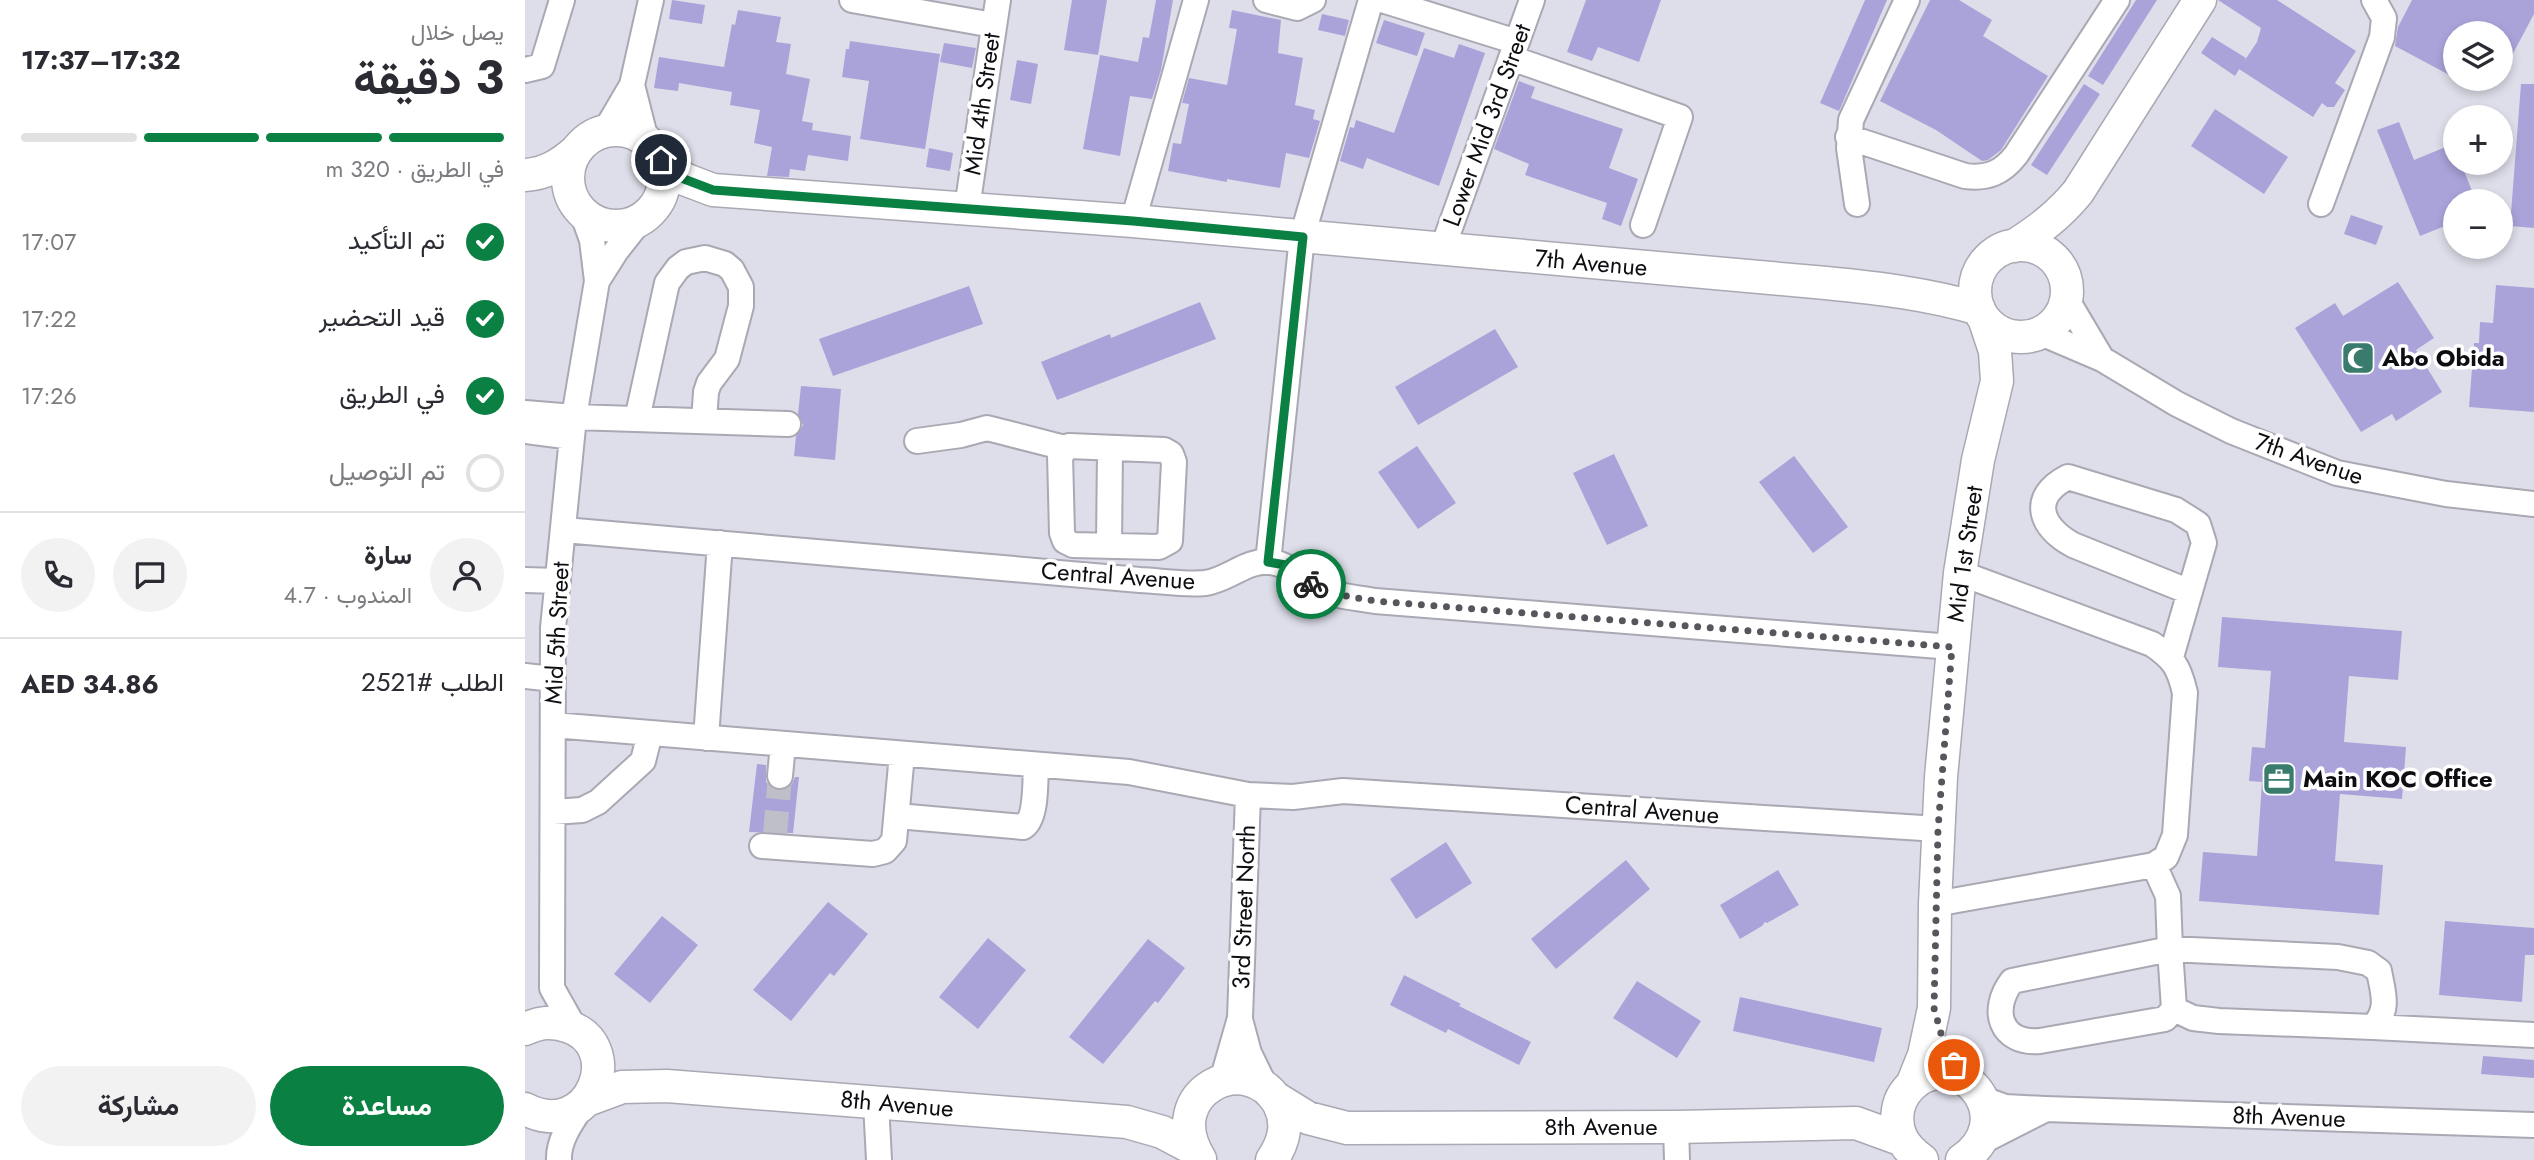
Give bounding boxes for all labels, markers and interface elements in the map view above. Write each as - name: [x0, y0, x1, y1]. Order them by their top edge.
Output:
- text: يصل خلال: [411, 15, 504, 49]
- street label: Lower Mid 3rd Street: [1434, 18, 1540, 231]
- map controls: [2443, 21, 2513, 259]
- button: layers: [2443, 21, 2513, 91]
- street label: Mid 4th Street: [954, 30, 1009, 177]
- text: 17:32–17:37: [21, 41, 181, 79]
- text: 3 دقيقة: [353, 45, 504, 111]
- button: +: [2443, 105, 2513, 175]
- pin: [631, 130, 691, 190]
- icon: home: [642, 141, 680, 179]
- text: في الطريق · 320 m: [325, 152, 504, 186]
- button: −: [2443, 189, 2513, 259]
- text: تم التأكيد: [348, 221, 445, 259]
- icon: check: [466, 223, 504, 261]
- text: 17:07: [21, 225, 76, 259]
- street label: 7th Avenue: [1533, 240, 1649, 285]
- text: قيد التحضير: [319, 298, 445, 336]
- icon: check: [466, 300, 504, 338]
- text: 17:22: [21, 302, 77, 336]
- mosque icon: Abo Obida: [2339, 339, 2377, 377]
- place label: Abo Obida: [2381, 340, 2505, 375]
- text: في الطريق: [339, 375, 445, 413]
- icon: check: [466, 377, 504, 415]
- text: 17:26: [21, 379, 77, 413]
- street label: 7th Avenue: [2250, 424, 2368, 493]
- text: تم التوصيل: [329, 452, 445, 490]
- street label: Mid 1st Street: [1938, 483, 1991, 624]
- text: سارة: [364, 536, 412, 574]
- button: phone: [21, 538, 95, 612]
- button: chat: [113, 538, 187, 612]
- button: person: [430, 538, 504, 612]
- courier: [1276, 549, 1346, 619]
- street label: Central Avenue: [1040, 553, 1196, 598]
- street label: Mid 5th Street: [535, 560, 578, 705]
- icon: bike: [1292, 565, 1330, 603]
- text: المندوب · 4.7: [283, 578, 412, 612]
- text: الطلب #2521: [361, 663, 504, 701]
- text: AED 34.86: [21, 665, 159, 703]
- office icon: Main KOC Office: [2260, 760, 2298, 798]
- place label: Main KOC Office: [2303, 761, 2493, 796]
- street label: Central Avenue: [1564, 787, 1720, 832]
- street label: 3rd Street North: [1223, 824, 1264, 990]
- pin: [1924, 1035, 1984, 1095]
- icon: bag: [1935, 1046, 1973, 1084]
- button: مشاركة: [21, 1066, 256, 1146]
- button: مساعدة: [270, 1066, 504, 1146]
- street label: 8th Avenue: [839, 1081, 955, 1126]
- street label: 8th Avenue: [2232, 1097, 2346, 1136]
- street label: 8th Avenue: [1544, 1109, 1658, 1144]

